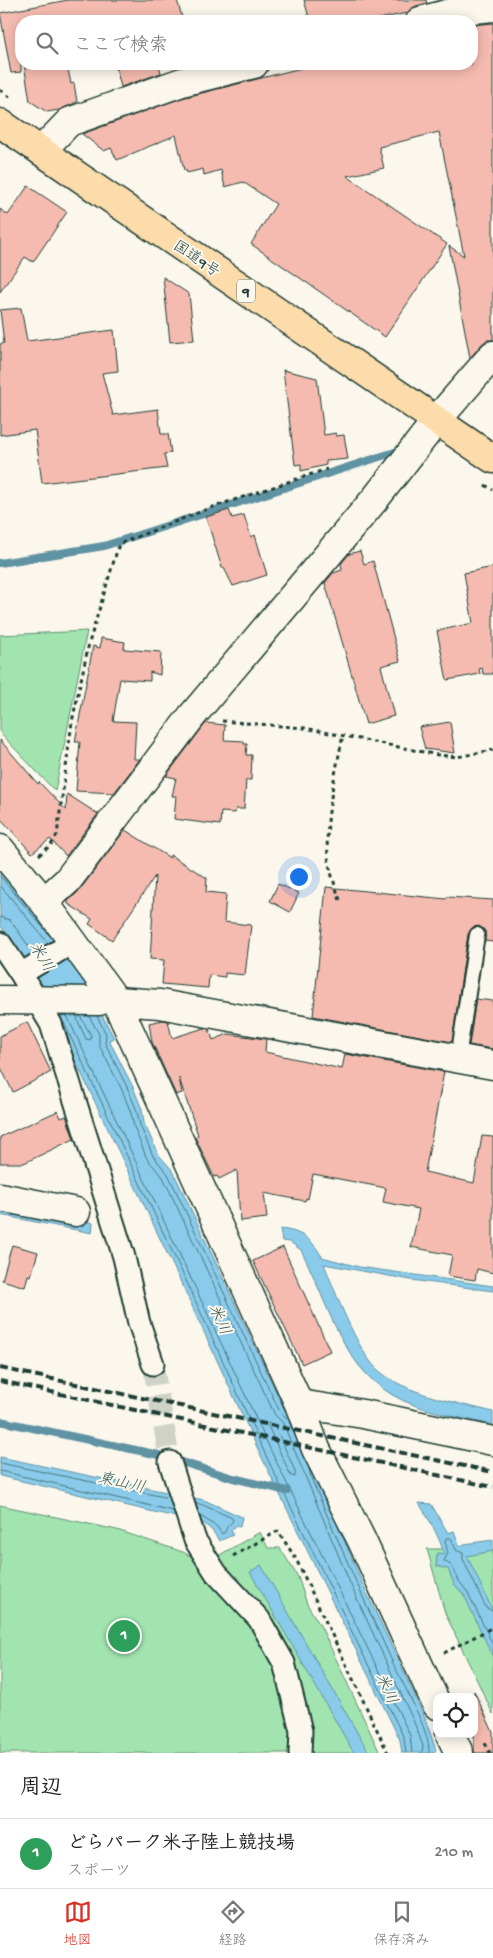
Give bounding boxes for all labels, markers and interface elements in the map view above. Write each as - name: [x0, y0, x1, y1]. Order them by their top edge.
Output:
- search box: [15, 15, 478, 70]
- icon: search: [33, 29, 61, 57]
- text: ここで検索: [73, 35, 168, 58]
- street label: 国道9号: [169, 238, 223, 282]
- road number: 9: [237, 280, 255, 302]
- your location: [286, 864, 312, 890]
- water label: 米川: [24, 939, 57, 976]
- water label: 米川: [203, 1302, 234, 1339]
- water label: 東山川: [96, 1469, 147, 1499]
- pin: 1: [108, 1617, 140, 1655]
- water label: 米川: [370, 1671, 401, 1708]
- map controls: [433, 1693, 478, 1738]
- button: locate: [433, 1693, 478, 1738]
- text: 周辺: [20, 1777, 62, 1802]
- text: どらパーク米子陸上競技場: [67, 1833, 295, 1856]
- text: 1: [33, 1844, 39, 1863]
- text: 210 m: [434, 1844, 473, 1863]
- text: スポーツ: [67, 1863, 131, 1882]
- tab: 地図: [64, 1898, 92, 1950]
- tab: 経路: [219, 1898, 247, 1950]
- tab: 保存済み: [374, 1898, 430, 1950]

